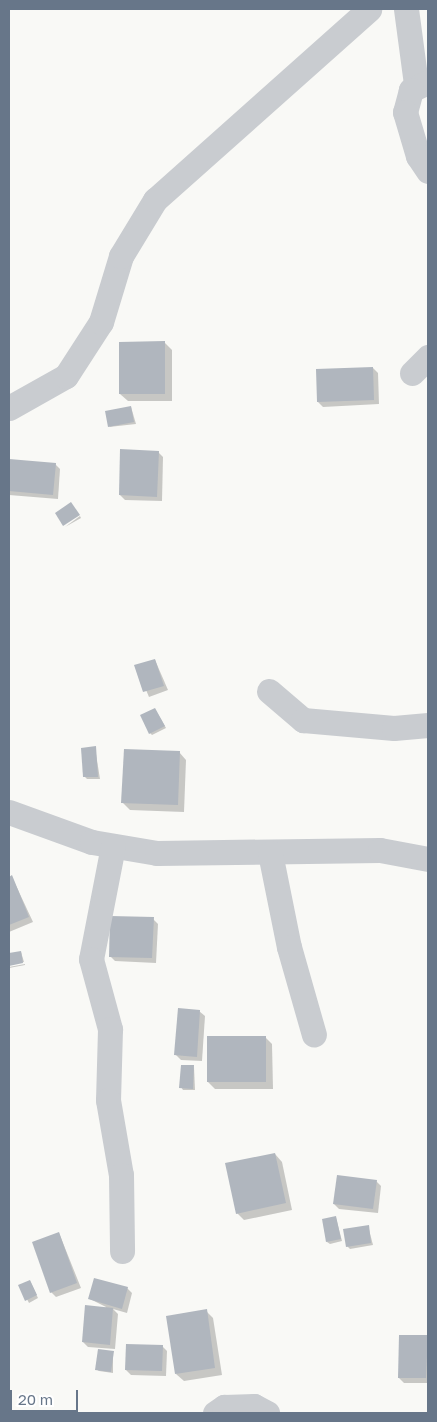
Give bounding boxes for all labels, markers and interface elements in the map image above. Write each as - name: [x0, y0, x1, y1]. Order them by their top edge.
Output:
- scale bar: [12, 1380, 80, 1412]
- text: 20 m: [18, 1390, 53, 1408]

